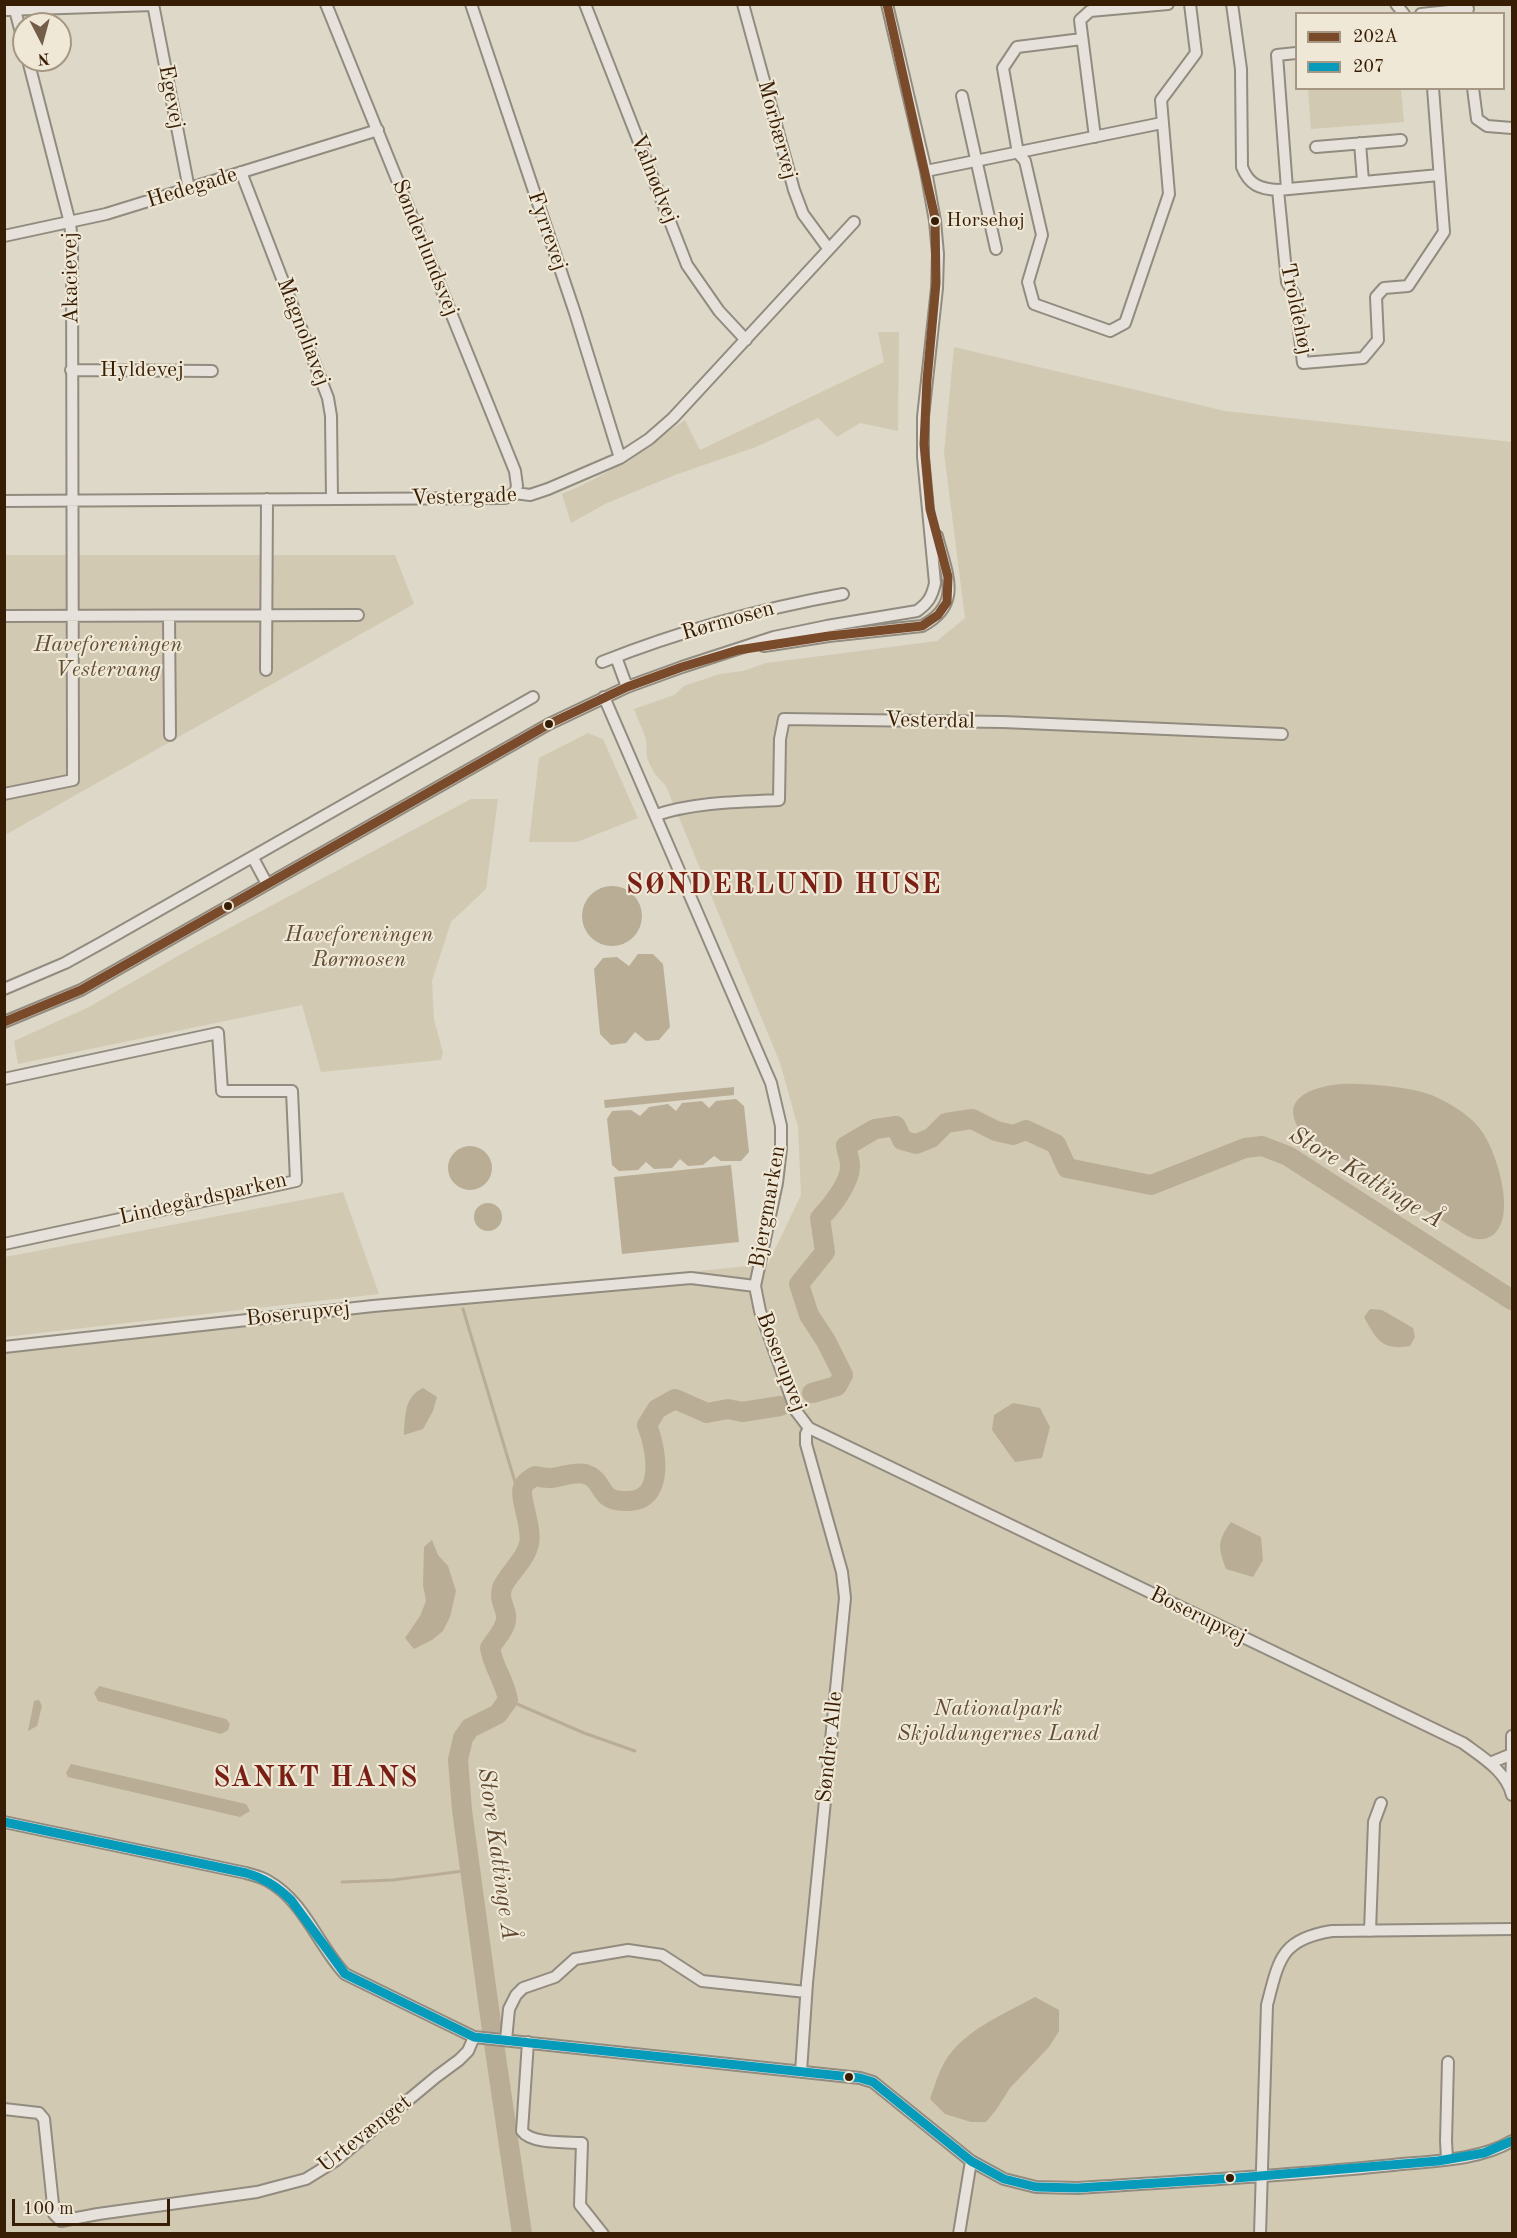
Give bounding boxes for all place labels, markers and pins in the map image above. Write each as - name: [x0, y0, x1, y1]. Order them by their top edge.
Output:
- place label: Horsehøj: [946, 209, 1025, 233]
- marker: Horsehøj: [929, 215, 941, 227]
- unlabelled marker: [543, 718, 555, 730]
- unlabelled marker: [222, 900, 234, 912]
- unlabelled marker: [843, 2071, 855, 2083]
- unlabelled marker: [1224, 2172, 1236, 2184]

